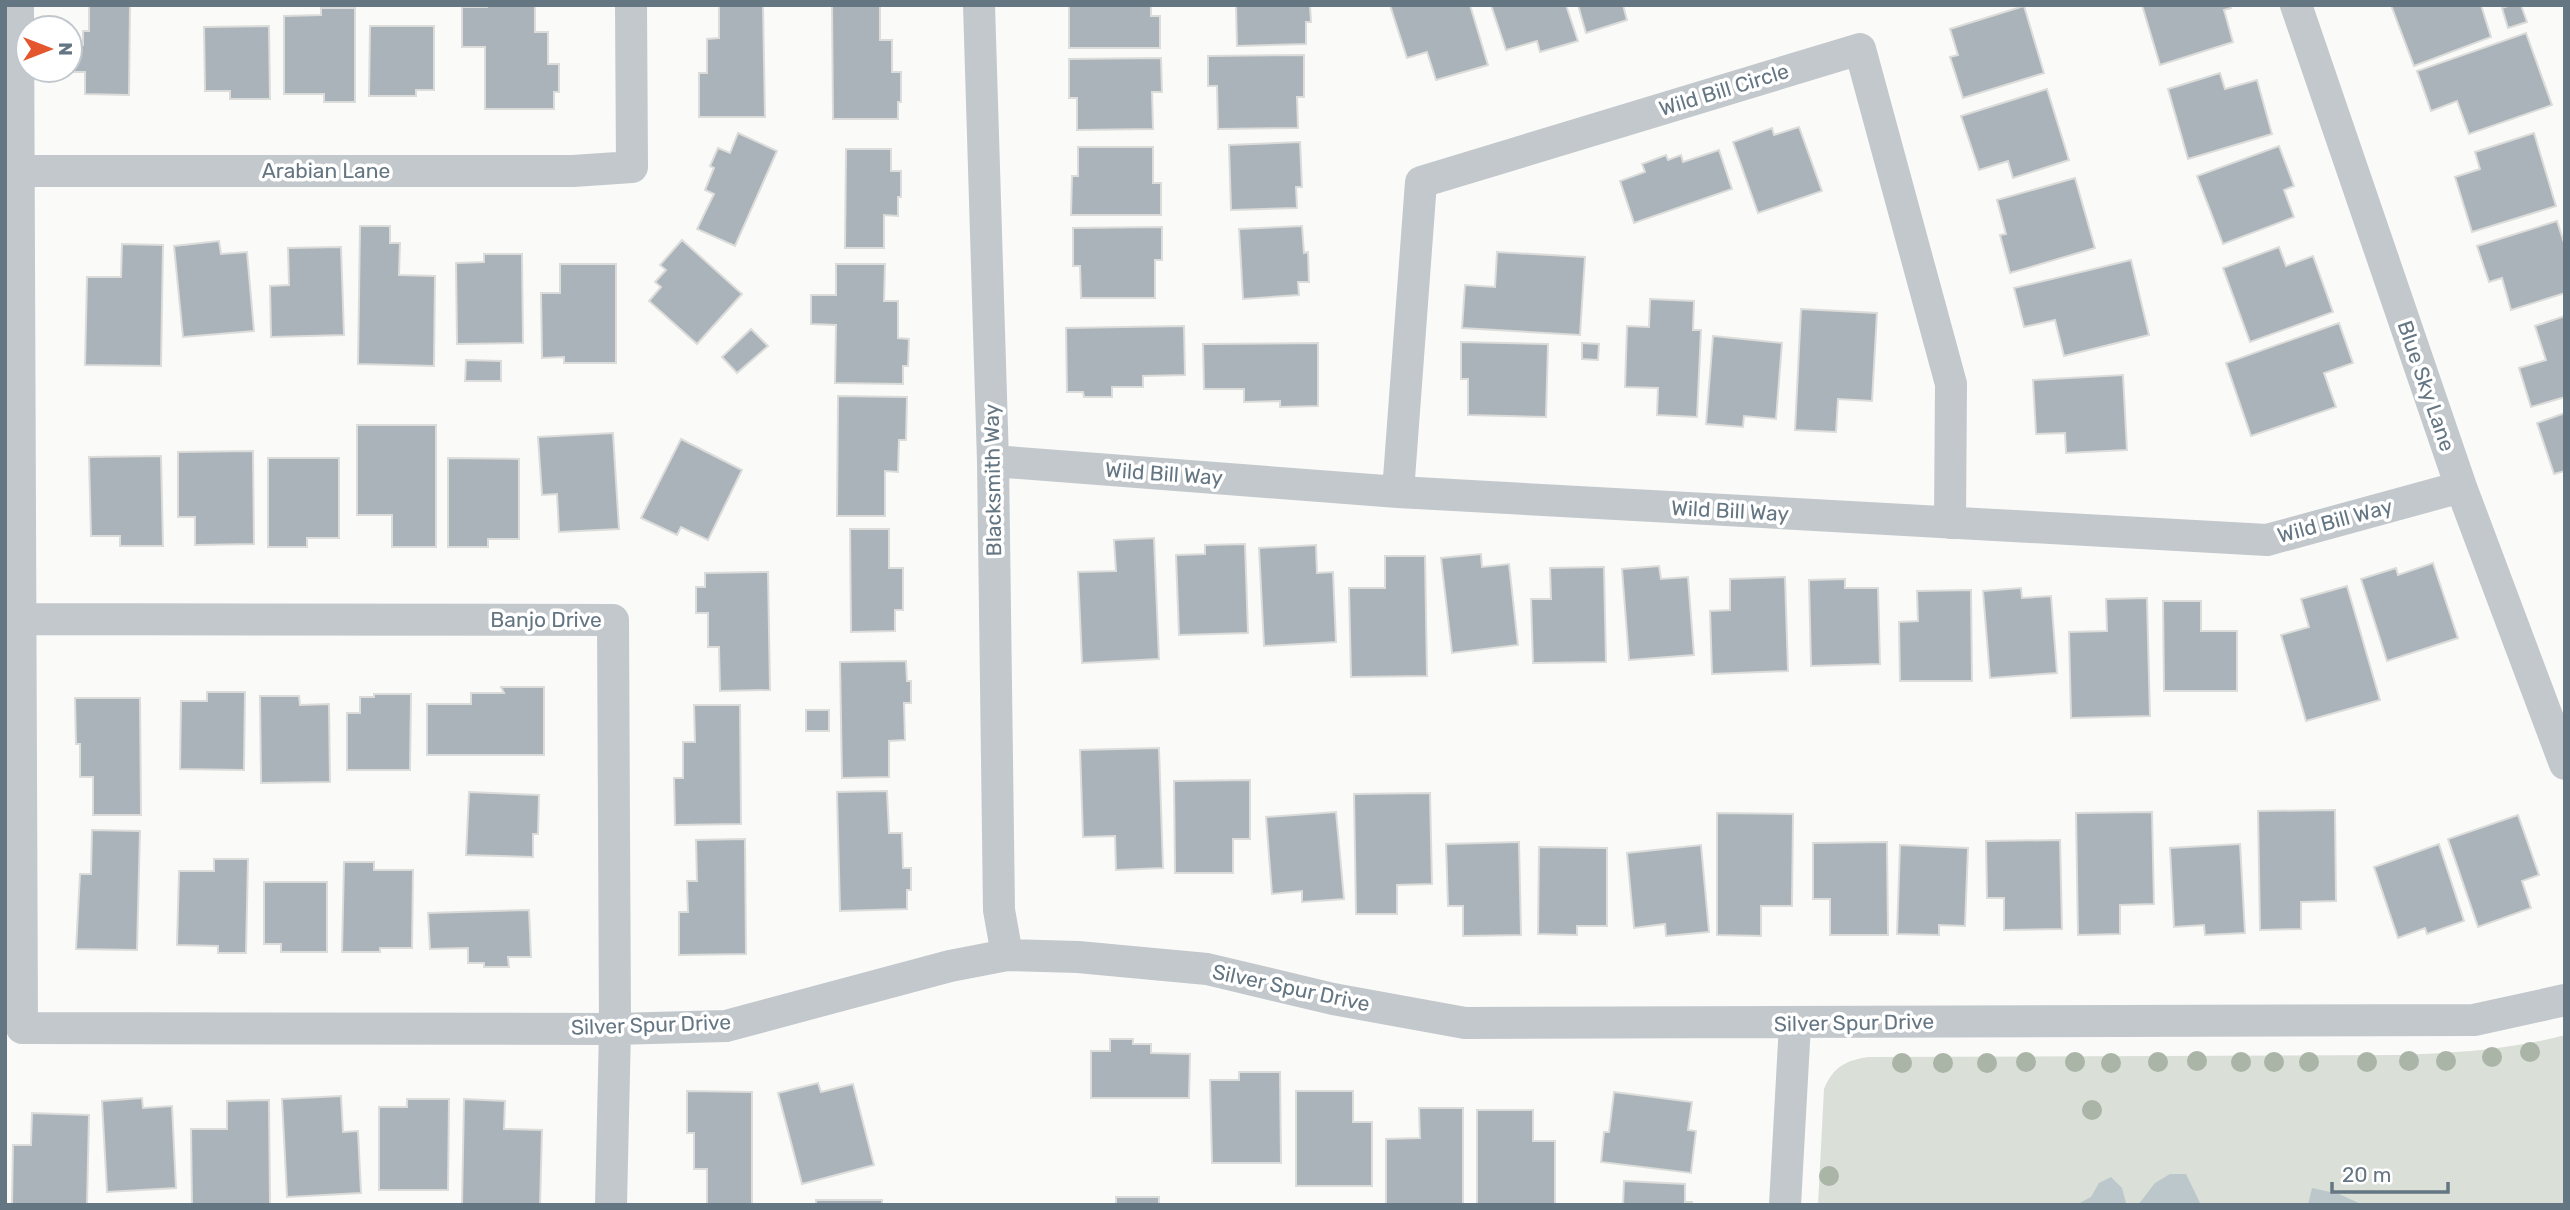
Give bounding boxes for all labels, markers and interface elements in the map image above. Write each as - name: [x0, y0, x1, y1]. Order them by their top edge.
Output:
- north arrow: [14, 14, 84, 84]
- text: N: [54, 42, 77, 56]
- street label: Wild Bill Circle: [1656, 58, 1792, 121]
- street label: Arabian Lane: [262, 158, 390, 183]
- street label: Blue Sky Lane: [2392, 317, 2461, 455]
- street label: Blacksmith Way: [979, 403, 1006, 556]
- street label: Wild Bill Way: [1104, 457, 1224, 490]
- street label: Wild Bill Way: [2275, 493, 2396, 548]
- street label: Wild Bill Way: [1670, 495, 1790, 526]
- street label: Banjo Drive: [490, 607, 602, 632]
- street label: Silver Spur Drive: [1210, 959, 1372, 1016]
- street label: Silver Spur Drive: [570, 1009, 732, 1040]
- street label: Silver Spur Drive: [1774, 1009, 1934, 1036]
- scale bar: [2332, 1150, 2448, 1194]
- text: 20 m: [2342, 1162, 2391, 1187]

